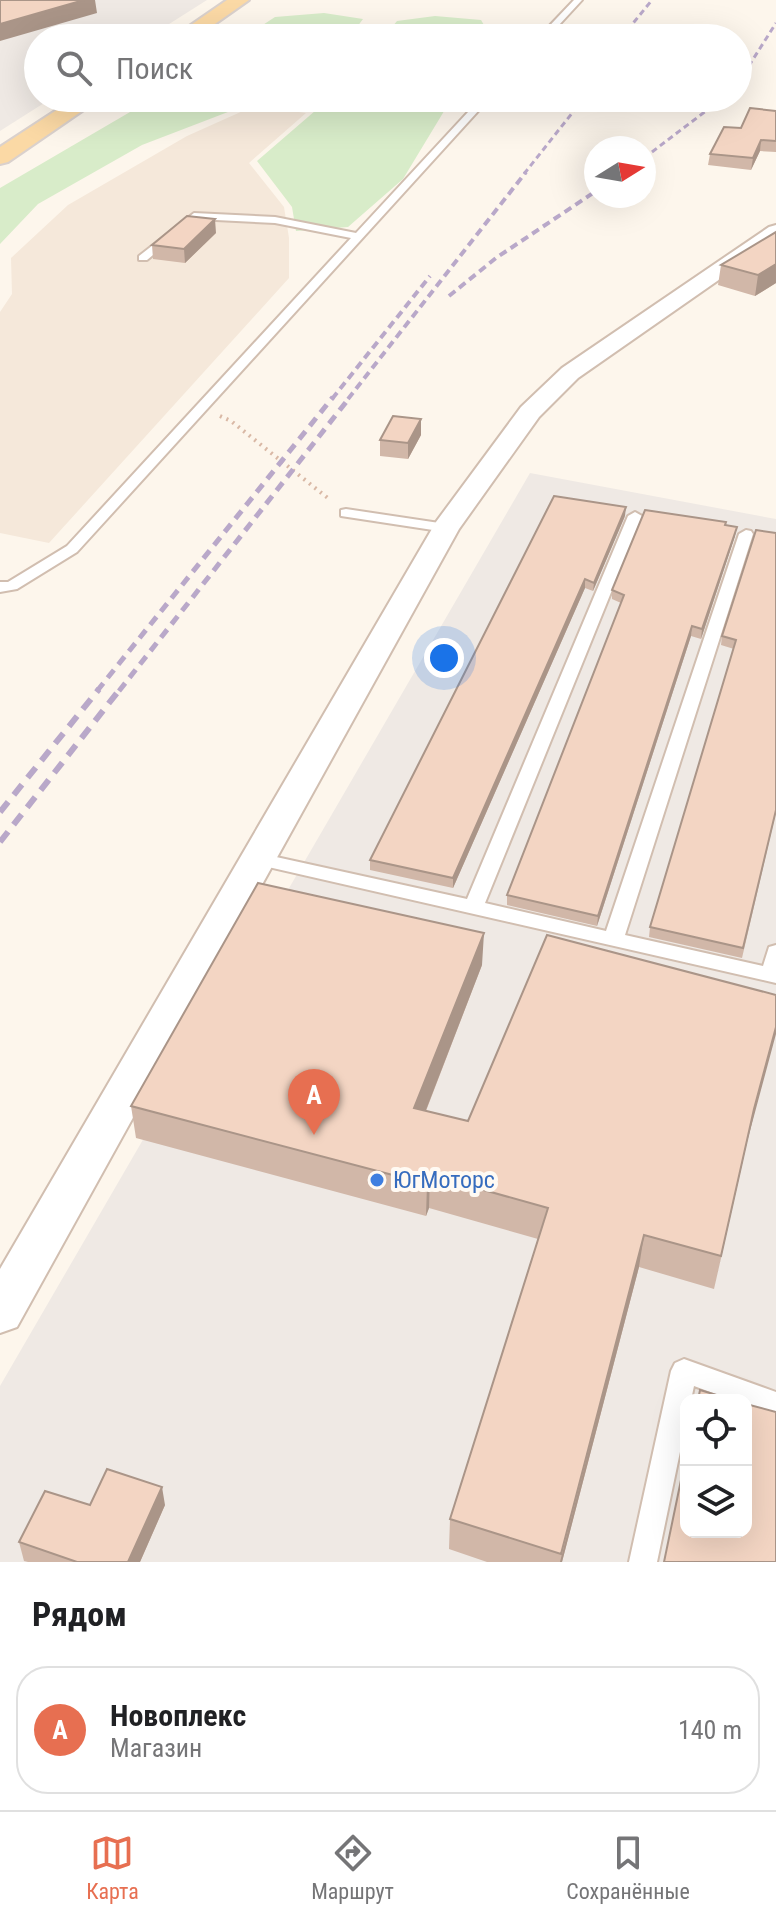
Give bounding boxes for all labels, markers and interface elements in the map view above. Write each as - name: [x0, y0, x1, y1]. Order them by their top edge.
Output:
- search box: [24, 24, 752, 112]
- icon: search: [52, 46, 96, 90]
- text: Поиск: [116, 51, 193, 86]
- north arrow: [584, 136, 656, 208]
- your location: [424, 638, 464, 678]
- pin: A: [288, 1069, 340, 1135]
- place label: ЮгМоторс: [393, 1166, 495, 1194]
- marker: ЮгМоторс: [368, 1171, 386, 1189]
- map controls: [680, 1394, 752, 1538]
- button: locate: [680, 1394, 752, 1466]
- button: layers: [680, 1466, 752, 1538]
- text: Рядом: [32, 1594, 127, 1634]
- text: Новоплекс: [110, 1698, 246, 1733]
- text: A: [52, 1715, 68, 1745]
- text: 140 m: [678, 1715, 742, 1745]
- text: Магазин: [110, 1733, 202, 1763]
- tab: Карта: [86, 1831, 139, 1904]
- tab: Маршрут: [311, 1831, 394, 1904]
- tab: Сохранённые: [566, 1831, 690, 1904]

